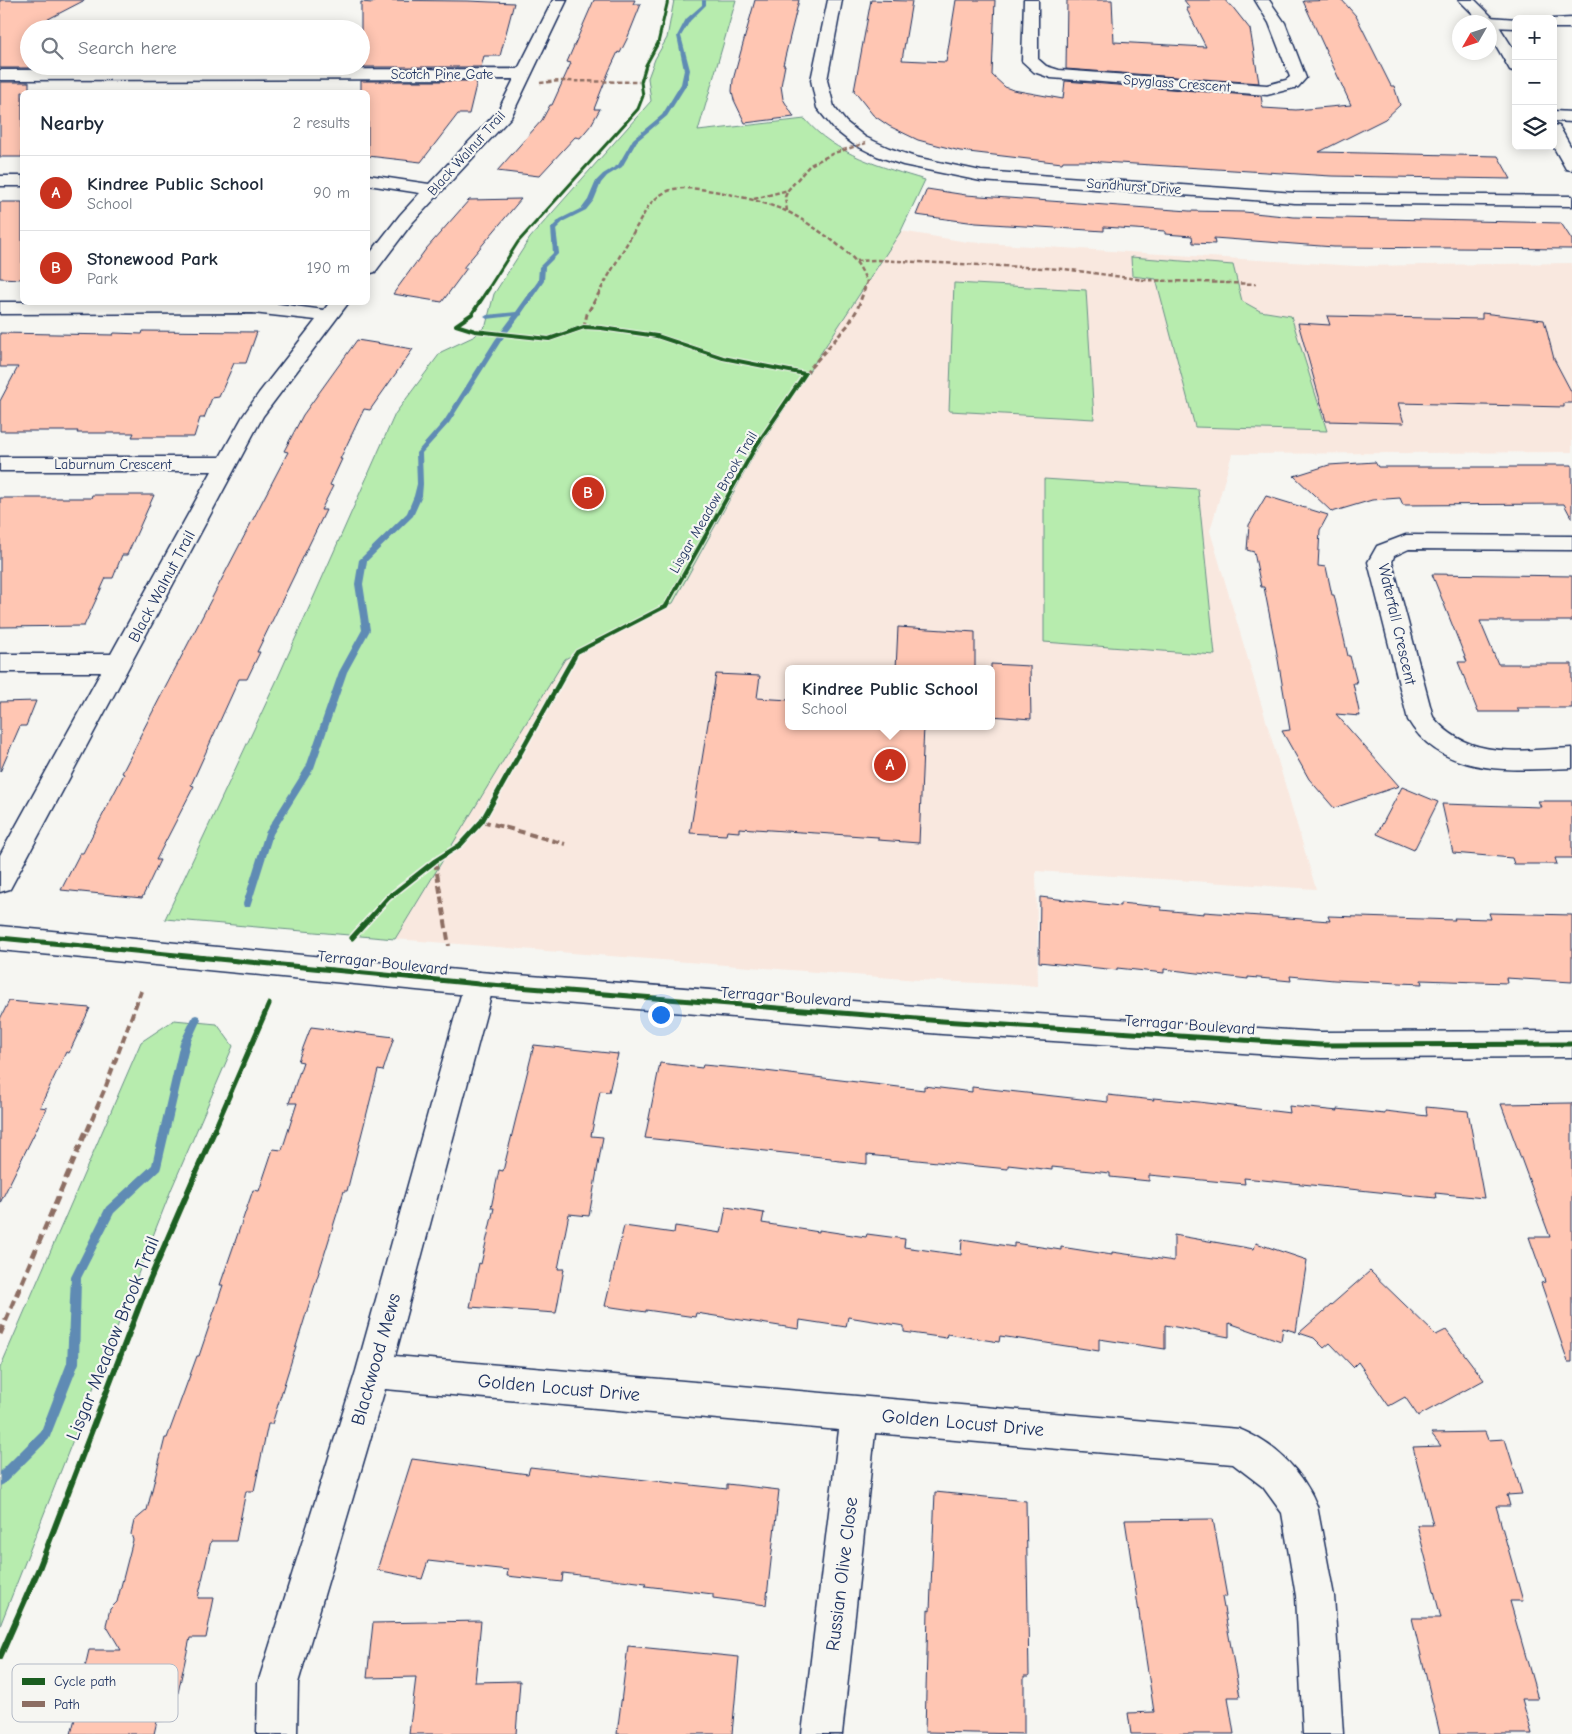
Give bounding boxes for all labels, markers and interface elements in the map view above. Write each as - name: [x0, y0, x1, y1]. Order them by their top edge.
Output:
- north arrow: [1452, 15, 1497, 60]
- map controls: [1512, 15, 1557, 150]
- button: +: [1512, 15, 1557, 60]
- search box: [20, 20, 370, 75]
- icon: search: [38, 34, 66, 62]
- text: Search here: [78, 37, 177, 59]
- button: −: [1512, 60, 1557, 105]
- street label: Scotch Pine Gate: [391, 66, 493, 83]
- street label: Spyglass Crescent: [1123, 71, 1232, 96]
- button: layers: [1512, 105, 1557, 150]
- street label: Black Walnut Trail: [424, 107, 509, 199]
- text: Nearby: [40, 111, 104, 135]
- text: 2 results: [293, 114, 350, 132]
- text: Kindree Public School: [87, 173, 264, 195]
- street label: Sandhurst Drive: [1086, 175, 1182, 198]
- text: A: [52, 184, 60, 202]
- text: 90 m: [313, 184, 350, 202]
- text: School: [87, 195, 133, 213]
- text: Stonewood Park: [87, 248, 218, 270]
- text: B: [51, 259, 61, 277]
- text: 190 m: [307, 259, 350, 277]
- text: Park: [87, 270, 118, 288]
- street label: Lisgar Meadow Brook Trail: [666, 428, 761, 576]
- street label: Laburnum Crescent: [54, 456, 173, 473]
- pin: B: [572, 474, 604, 512]
- street label: Black Walnut Trail: [125, 528, 199, 645]
- street label: Waterfall Crescent: [1374, 562, 1420, 687]
- popup: [785, 665, 995, 730]
- text: Kindree Public School: [802, 678, 978, 700]
- text: School: [802, 700, 847, 718]
- pin: A: [874, 746, 906, 784]
- street label: Terragar Boulevard: [317, 947, 449, 979]
- street label: Terragar Boulevard: [720, 983, 852, 1011]
- your location: [648, 1002, 674, 1028]
- street label: Terragar Boulevard: [1124, 1011, 1256, 1039]
- street label: Lisgar Meadow Brook Trail: [62, 1233, 164, 1444]
- street label: Blackwood Mews: [347, 1291, 405, 1428]
- street label: Golden Locust Drive: [477, 1370, 641, 1406]
- street label: Golden Locust Drive: [881, 1405, 1045, 1441]
- street label: Russian Olive Close: [822, 1496, 862, 1652]
- legend: [12, 1664, 178, 1722]
- text: Cycle path: [54, 1673, 116, 1690]
- text: Path: [54, 1696, 80, 1713]

